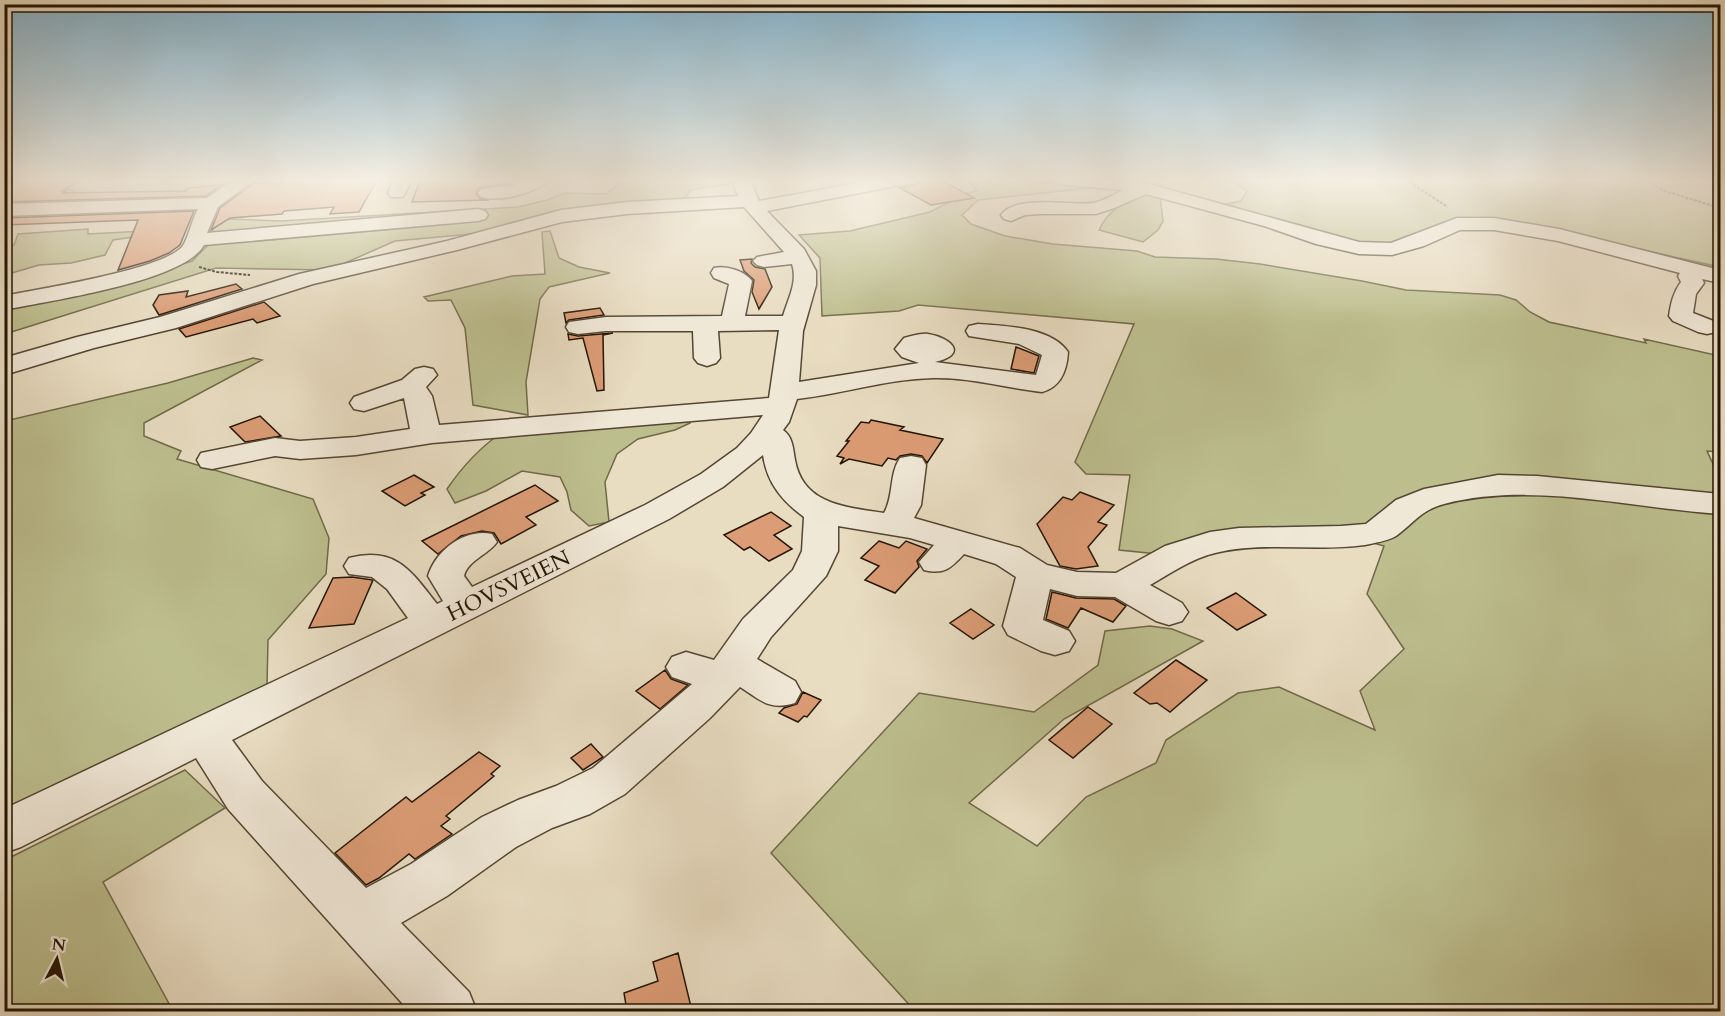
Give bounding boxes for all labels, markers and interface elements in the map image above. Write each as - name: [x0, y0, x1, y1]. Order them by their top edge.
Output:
- street label: HOVSVEIEN: [442, 543, 576, 629]
- north arrow: [27, 929, 87, 989]
- text: N: [50, 933, 67, 957]

